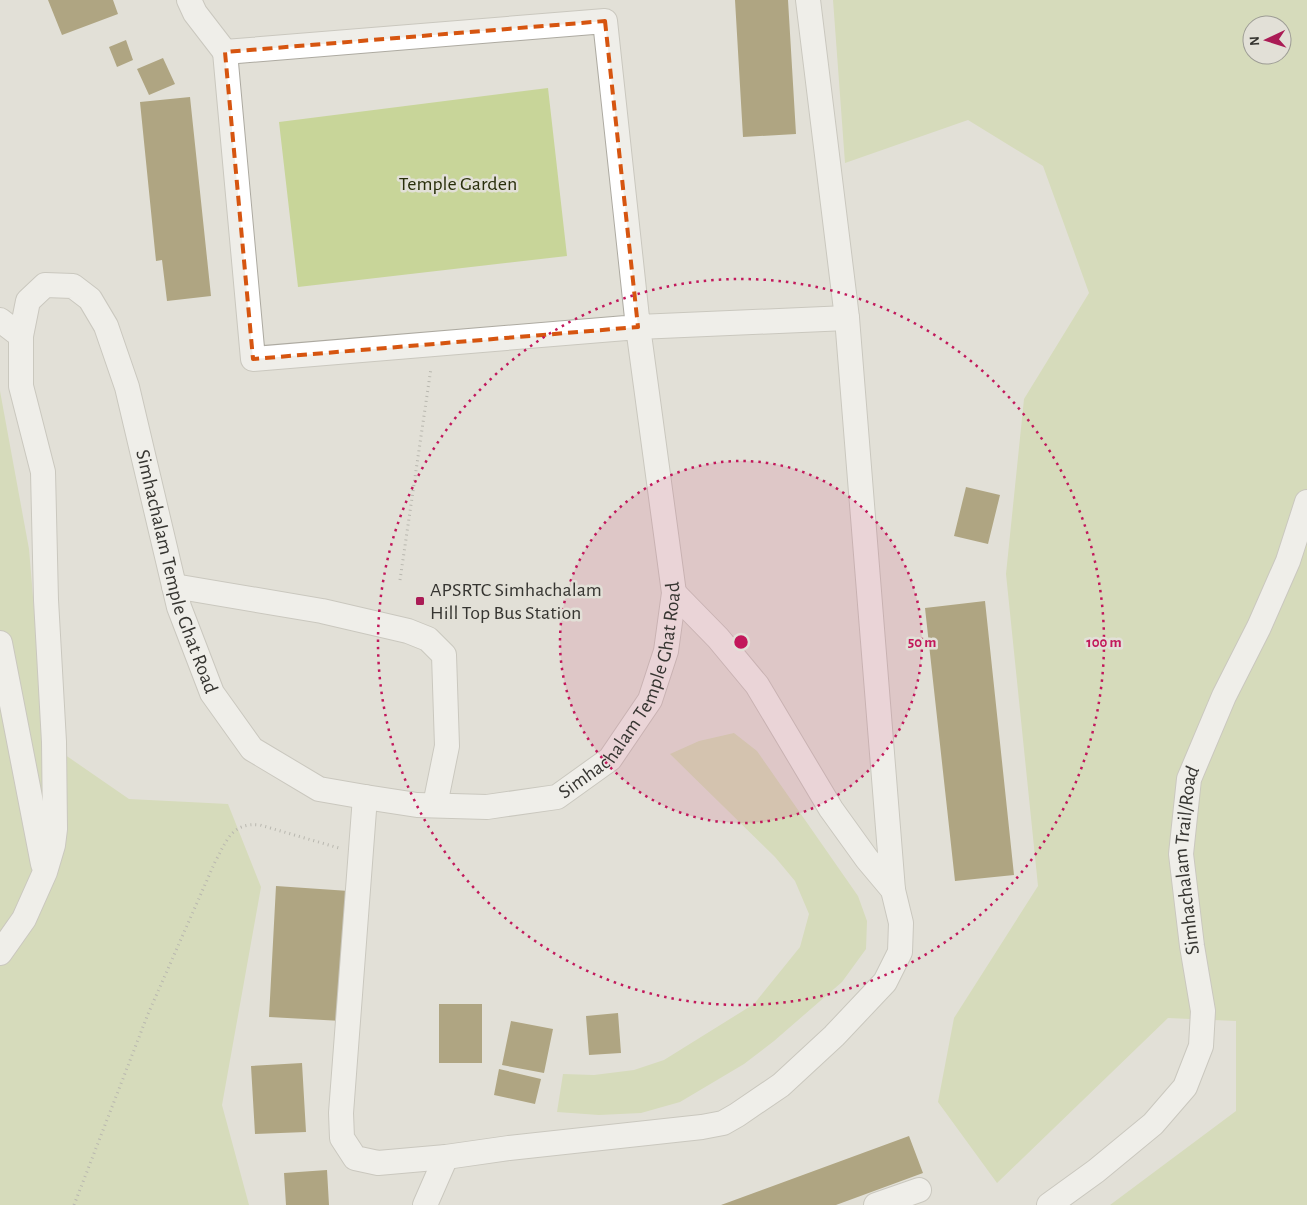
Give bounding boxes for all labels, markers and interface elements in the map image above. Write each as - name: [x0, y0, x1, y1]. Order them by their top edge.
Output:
- north arrow: [1242, 15, 1292, 65]
- text: N: [1248, 35, 1262, 46]
- park label: Temple Garden: [399, 174, 517, 194]
- street label: Simhachalam Temple Ghat Road: [132, 448, 221, 696]
- place label: APSRTC Simhachalam Hill Top Bus Station: [430, 580, 602, 623]
- street label: Simhachalam Temple Ghat Road: [555, 581, 684, 802]
- marker: APSRTC Simhachalam Hill Top Bus Station: [414, 595, 426, 607]
- centre of rings: [732, 633, 750, 651]
- text: 50 m: [908, 635, 936, 650]
- text: 100 m: [1086, 635, 1122, 650]
- street label: Simhachalam Trail/Road: [1170, 763, 1203, 956]

